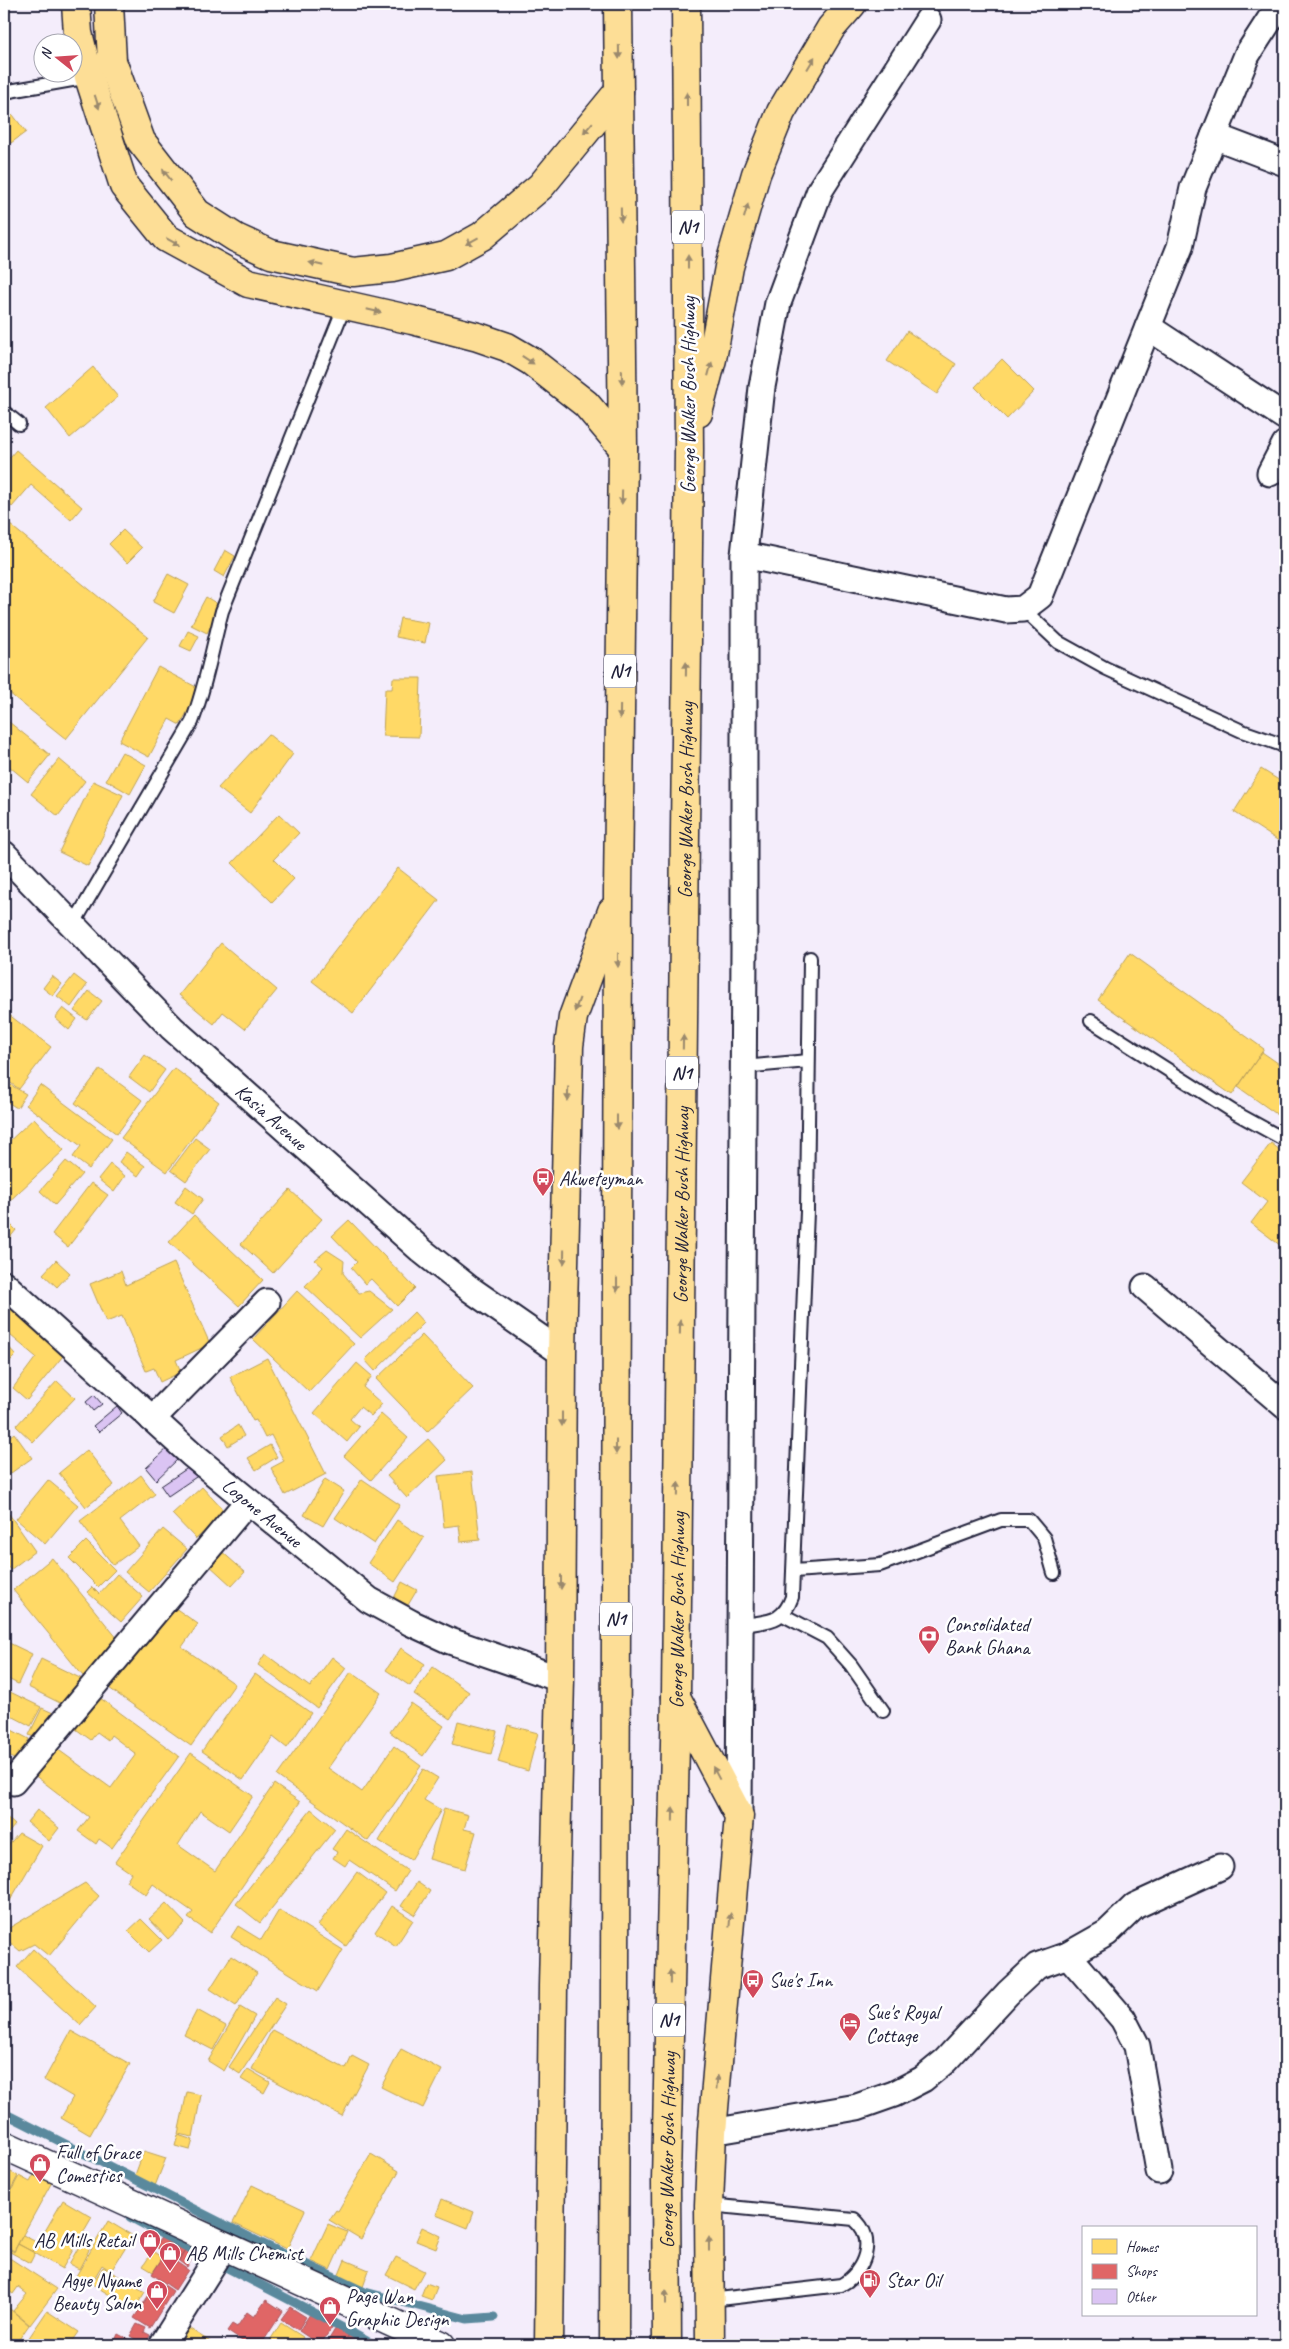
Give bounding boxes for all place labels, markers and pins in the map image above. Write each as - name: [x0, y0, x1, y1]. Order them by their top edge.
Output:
- bus stop icon: Akweteyman: [531, 1166, 555, 1197]
- place label: Akweteyman: [559, 1166, 644, 1191]
- place label: Consolidated Bank Ghana: [945, 1612, 1032, 1660]
- bank icon: Consolidated Bank Ghana: [917, 1624, 941, 1655]
- bus stop icon: Sue's Inn: [741, 1968, 765, 1999]
- place label: Sue's Inn: [769, 1968, 833, 1993]
- place label: Sue's Royal Cottage: [866, 2000, 943, 2048]
- hotel icon: Sue's Royal Cottage: [838, 2011, 862, 2042]
- place label: Full of Grace Comestics: [56, 2140, 142, 2188]
- shop icon: Full of Grace Comestics: [28, 2152, 52, 2183]
- place label: AB Mills Retail: [34, 2228, 138, 2253]
- shop icon: AB Mills Retail: [138, 2228, 162, 2259]
- shop icon: AB Mills Chemist: [158, 2241, 182, 2272]
- place label: AB Mills Chemist: [186, 2241, 305, 2266]
- place label: Agye Nyame Beauty Salon: [53, 2268, 142, 2316]
- fuel station icon: Star Oil: [858, 2268, 882, 2299]
- place label: Star Oil: [886, 2268, 944, 2293]
- shop icon: Agye Nyame Beauty Salon: [145, 2279, 169, 2310]
- place label: Page Wan Graphic Design: [346, 2284, 450, 2332]
- shop icon: Page Wan Graphic Design: [318, 2295, 342, 2326]

